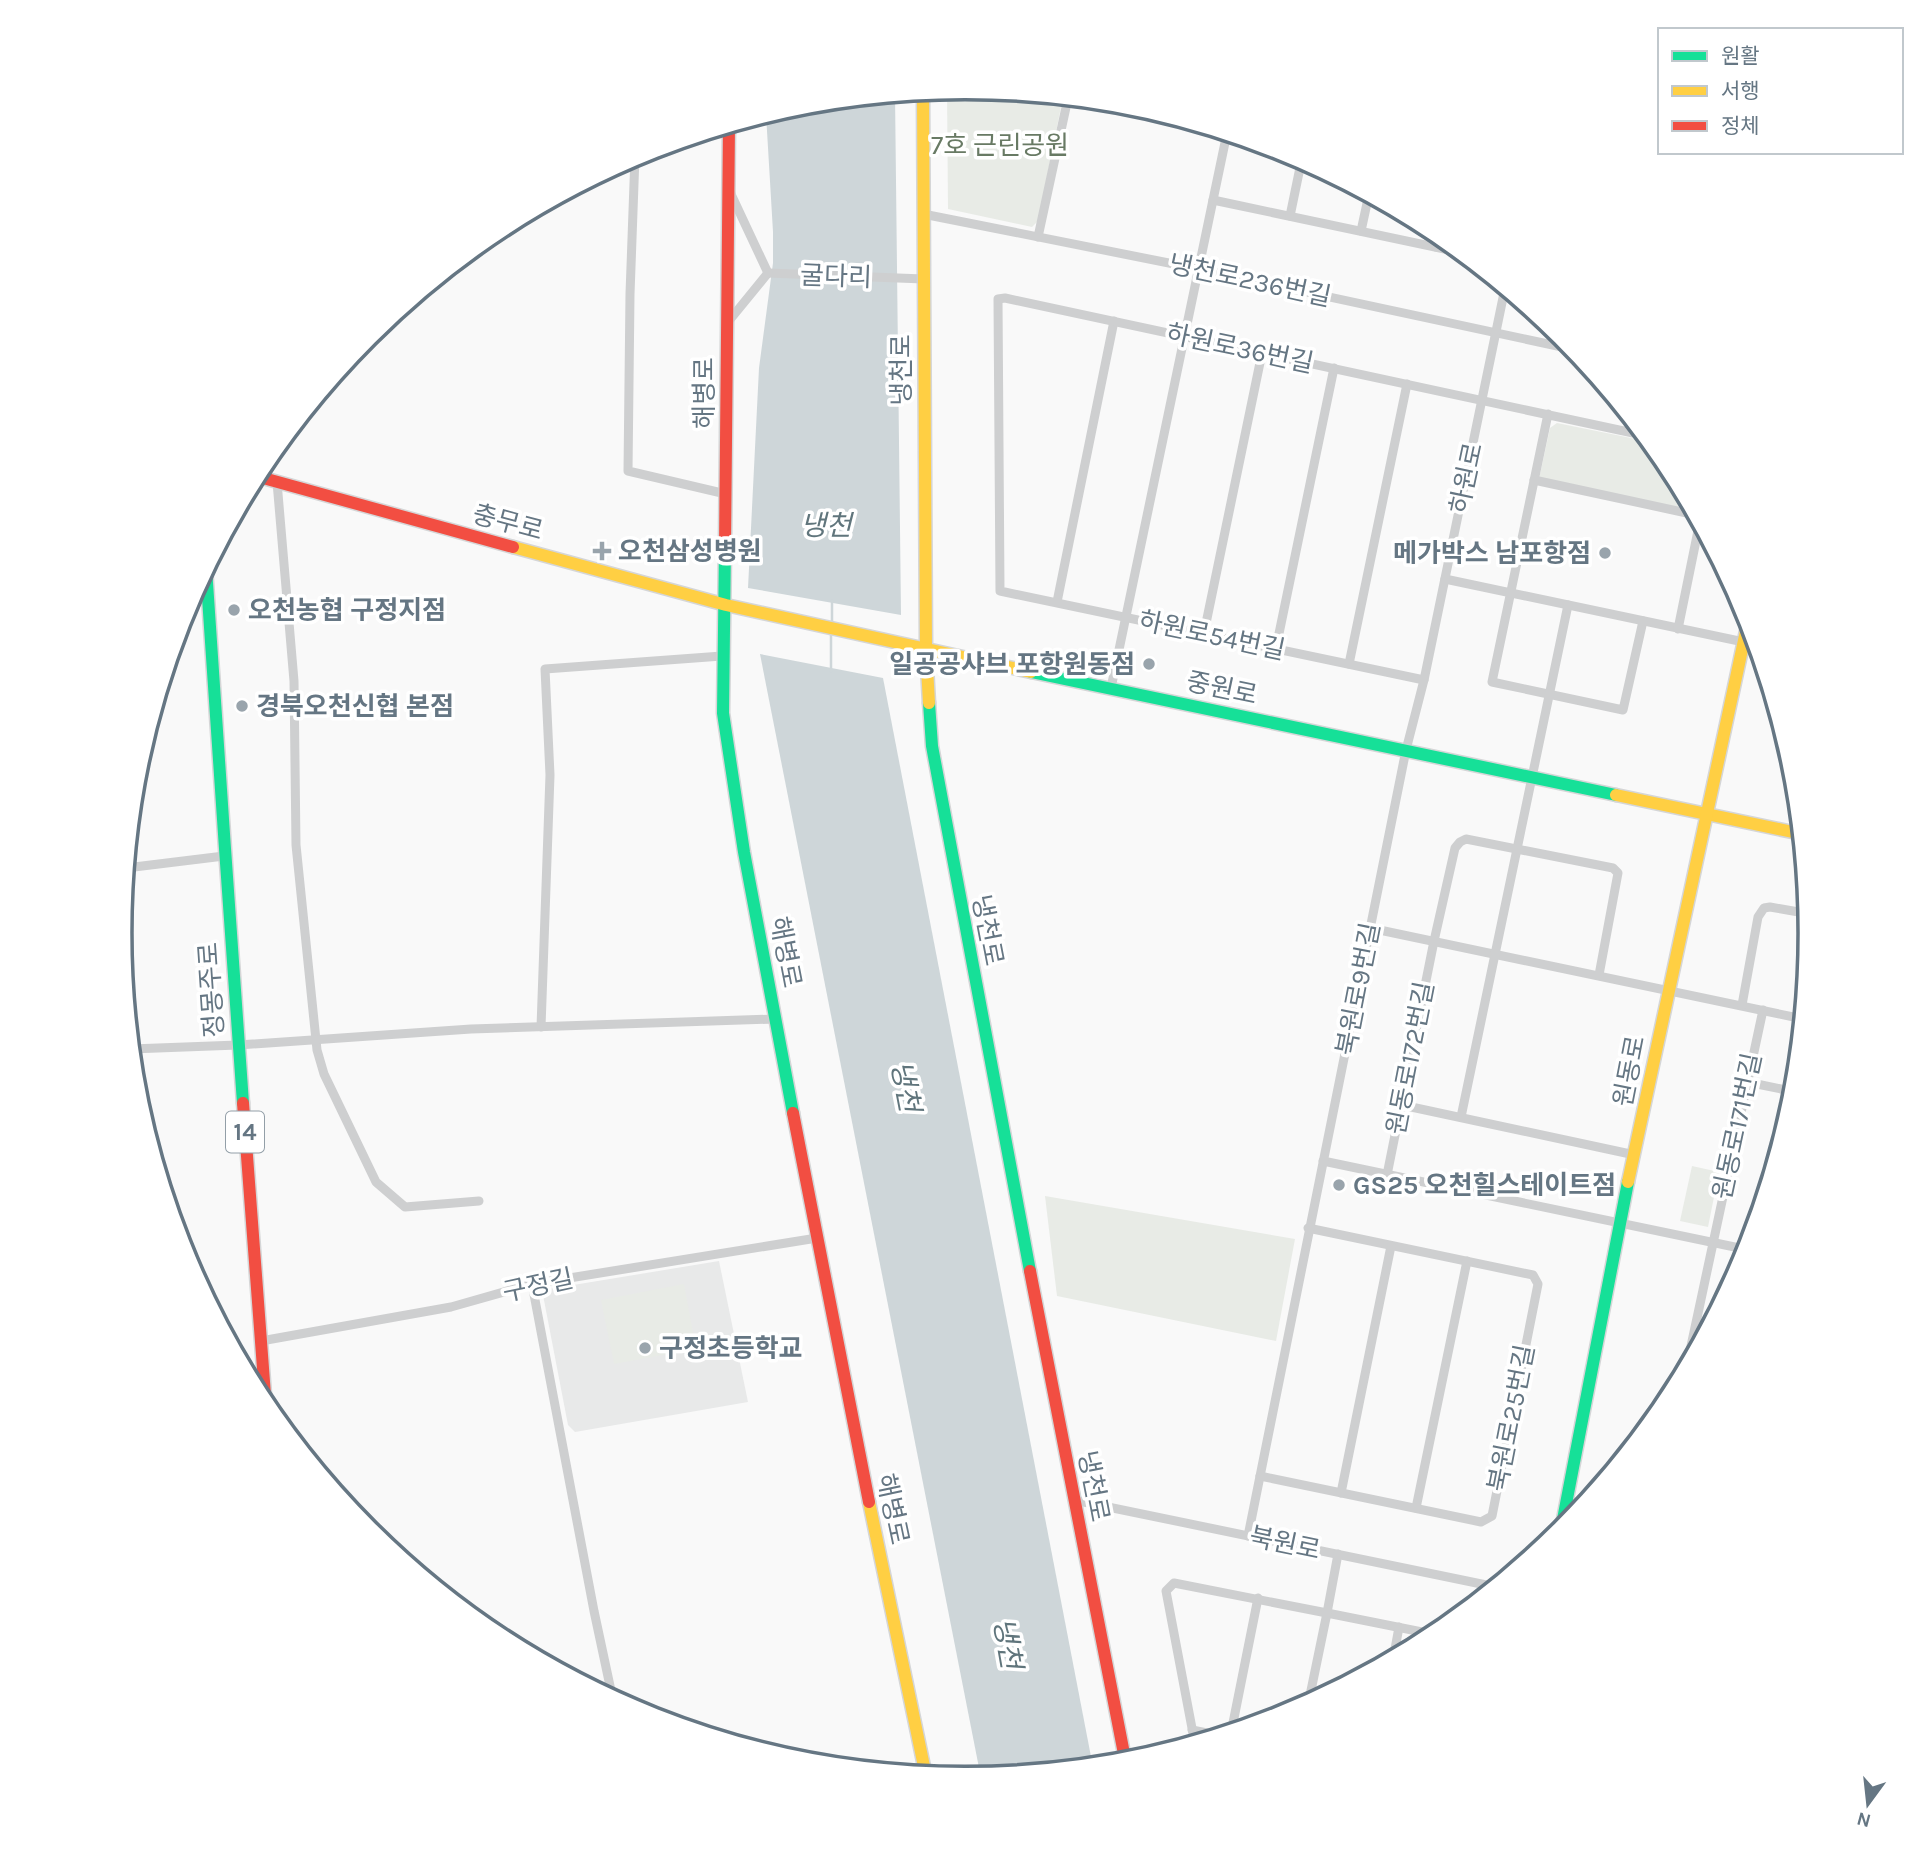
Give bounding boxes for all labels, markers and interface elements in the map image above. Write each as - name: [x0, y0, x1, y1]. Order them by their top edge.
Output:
- legend: [1658, 28, 1903, 154]
- text: 원활: [1721, 44, 1760, 68]
- text: 서행: [1721, 79, 1760, 103]
- text: 정체: [1721, 114, 1760, 138]
- park label: 7호 근린공원: [931, 130, 1069, 161]
- street label: 냉천로236번길: [1166, 248, 1334, 313]
- street label: 굴다리: [800, 260, 872, 293]
- street label: 하원로36번길: [1163, 318, 1316, 379]
- street label: 냉천로: [886, 334, 917, 406]
- street label: 해병로: [689, 357, 720, 429]
- street label: 하원로: [1444, 440, 1489, 516]
- street label: 충무로: [469, 498, 547, 547]
- water label: 냉천: [800, 509, 855, 542]
- place label: 오천삼성병원: [618, 536, 762, 567]
- place label: 메가박스 남포항점: [1393, 538, 1591, 569]
- marker: 오천삼성병원: [592, 541, 612, 561]
- marker: 메가박스 남포항점: [1597, 545, 1613, 561]
- place label: 오천농협 구정지점: [248, 595, 446, 626]
- marker: 오천농협 구정지점: [226, 602, 242, 618]
- street label: 하원로54번길: [1136, 605, 1288, 666]
- place label: 일공공샤브 포항원동점: [889, 649, 1135, 680]
- marker: 일공공샤브 포항원동점: [1141, 656, 1157, 672]
- street label: 중원로: [1184, 666, 1260, 711]
- place label: 경북오천신협 본점: [256, 691, 454, 722]
- marker: 경북오천신협 본점: [234, 698, 250, 714]
- street label: 냉천로: [965, 892, 1010, 968]
- street label: 해병로: [763, 914, 808, 990]
- street label: 북원로9번길: [1330, 920, 1387, 1058]
- street label: 정몽주로: [193, 941, 230, 1039]
- street label: 원동로172번길: [1380, 979, 1441, 1137]
- street label: 원동로: [1607, 1033, 1652, 1109]
- street label: 원동로171번길: [1707, 1050, 1768, 1202]
- water label: 냉천: [884, 1058, 927, 1118]
- road number: 14: [226, 1112, 264, 1152]
- place label: GS25 오천힐스테이트점: [1353, 1170, 1616, 1201]
- marker: GS25 오천힐스테이트점: [1331, 1177, 1347, 1193]
- street label: 구정길: [500, 1263, 576, 1308]
- place label: 구정초등학교: [659, 1333, 803, 1364]
- marker: 구정초등학교: [637, 1340, 653, 1356]
- street label: 북원로25번길: [1482, 1342, 1541, 1494]
- street label: 냉천로: [1071, 1448, 1116, 1524]
- street label: 해병로: [870, 1471, 915, 1547]
- street label: 북원로: [1247, 1521, 1323, 1566]
- water label: 냉천: [987, 1615, 1029, 1675]
- north arrow: [1833, 1769, 1903, 1839]
- text: N: [1854, 1807, 1873, 1832]

